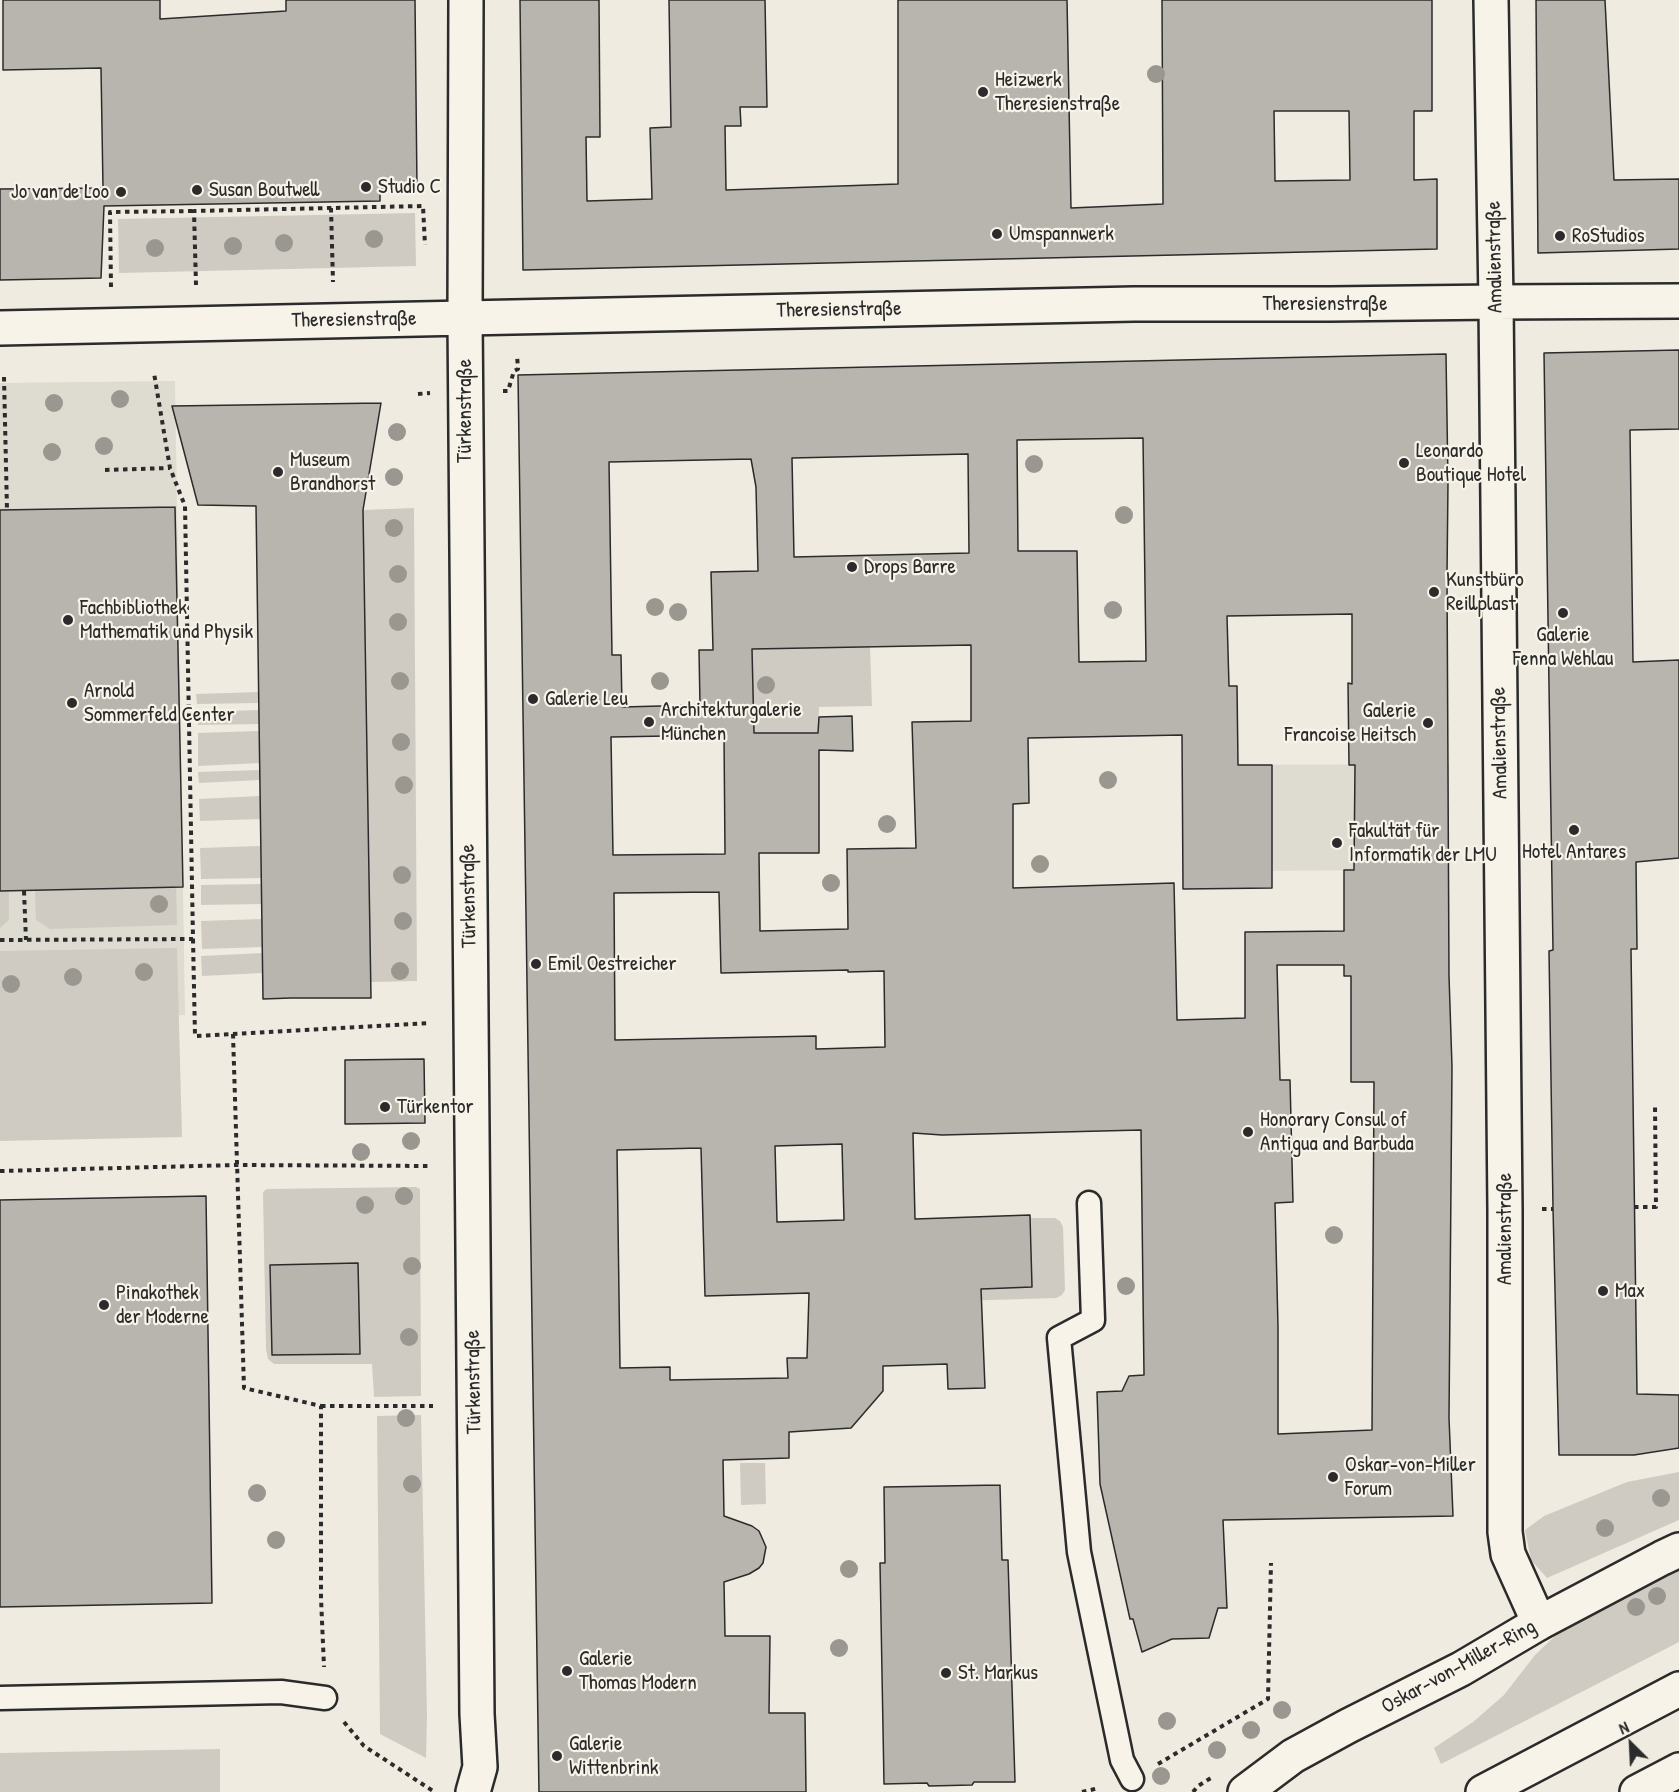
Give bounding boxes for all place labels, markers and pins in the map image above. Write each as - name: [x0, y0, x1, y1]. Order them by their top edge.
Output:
- place label: Heizwerk Theresienstraße: [995, 67, 1120, 117]
- marker: Heizwerk Theresienstraße: [976, 85, 990, 99]
- place label: Studio C: [378, 174, 441, 200]
- place label: Susan Boutwell: [209, 177, 320, 203]
- place label: Jo van de Loo: [11, 179, 109, 205]
- marker: Studio C: [359, 180, 373, 194]
- marker: Susan Boutwell: [190, 183, 204, 197]
- marker: Jo van de Loo: [114, 185, 128, 199]
- place label: Umspannwerk: [1009, 221, 1114, 247]
- place label: RoStudios: [1572, 223, 1645, 249]
- marker: Umspannwerk: [990, 227, 1004, 241]
- marker: RoStudios: [1553, 229, 1567, 243]
- place label: Leonardo Boutique Hotel: [1416, 438, 1526, 488]
- place label: Museum Brandhorst: [290, 447, 375, 497]
- marker: Leonardo Boutique Hotel: [1397, 456, 1411, 470]
- marker: Museum Brandhorst: [271, 465, 285, 479]
- place label: Drops Barre: [864, 554, 956, 580]
- marker: Drops Barre: [845, 560, 859, 574]
- place label: Kunstbüro Reillplast: [1446, 567, 1524, 617]
- marker: Kunstbüro Reillplast: [1427, 585, 1441, 599]
- place label: Fachbibliothek Mathematik und Physik: [80, 595, 253, 645]
- marker: Galerie Fenna Wehlau: [1556, 606, 1570, 620]
- marker: Fachbibliothek Mathematik und Physik: [61, 613, 75, 627]
- place label: Galerie Fenna Wehlau: [1513, 622, 1613, 672]
- place label: Arnold Sommerfeld Center: [84, 678, 235, 728]
- place label: Galerie Leu: [545, 686, 628, 712]
- marker: Galerie Leu: [526, 692, 540, 706]
- marker: Arnold Sommerfeld Center: [65, 696, 79, 710]
- place label: Architekturgalerie München: [661, 697, 802, 747]
- place label: Galerie Francoise Heitsch: [1285, 698, 1416, 748]
- marker: Architekturgalerie München: [642, 715, 656, 729]
- marker: Galerie Francoise Heitsch: [1421, 716, 1435, 730]
- place label: Fakultät für Informatik der LMU: [1349, 818, 1497, 868]
- marker: Hotel Antares: [1567, 823, 1581, 837]
- marker: Fakultät für Informatik der LMU: [1330, 836, 1344, 850]
- place label: Hotel Antares: [1522, 839, 1626, 865]
- place label: Emil Oestreicher: [548, 951, 677, 977]
- marker: Emil Oestreicher: [529, 957, 543, 971]
- place label: Türkentor: [397, 1094, 474, 1120]
- marker: Türkentor: [378, 1100, 392, 1114]
- place label: Honorary Consul of Antigua and Barbuda: [1260, 1107, 1414, 1157]
- marker: Honorary Consul of Antigua and Barbuda: [1241, 1125, 1255, 1139]
- place label: Max: [1615, 1278, 1645, 1304]
- place label: Pinakothek der Moderne: [116, 1280, 209, 1330]
- marker: Max: [1596, 1284, 1610, 1298]
- marker: Pinakothek der Moderne: [97, 1298, 111, 1312]
- place label: Oskar-von-Miller Forum: [1345, 1452, 1476, 1502]
- marker: Oskar-von-Miller Forum: [1326, 1470, 1340, 1484]
- place label: Galerie Thomas Modern: [579, 1646, 697, 1696]
- place label: St. Markus: [958, 1660, 1038, 1686]
- marker: Galerie Thomas Modern: [560, 1664, 574, 1678]
- marker: St. Markus: [939, 1666, 953, 1680]
- place label: Galerie Wittenbrink: [569, 1731, 659, 1781]
- marker: Galerie Wittenbrink: [550, 1749, 564, 1763]

